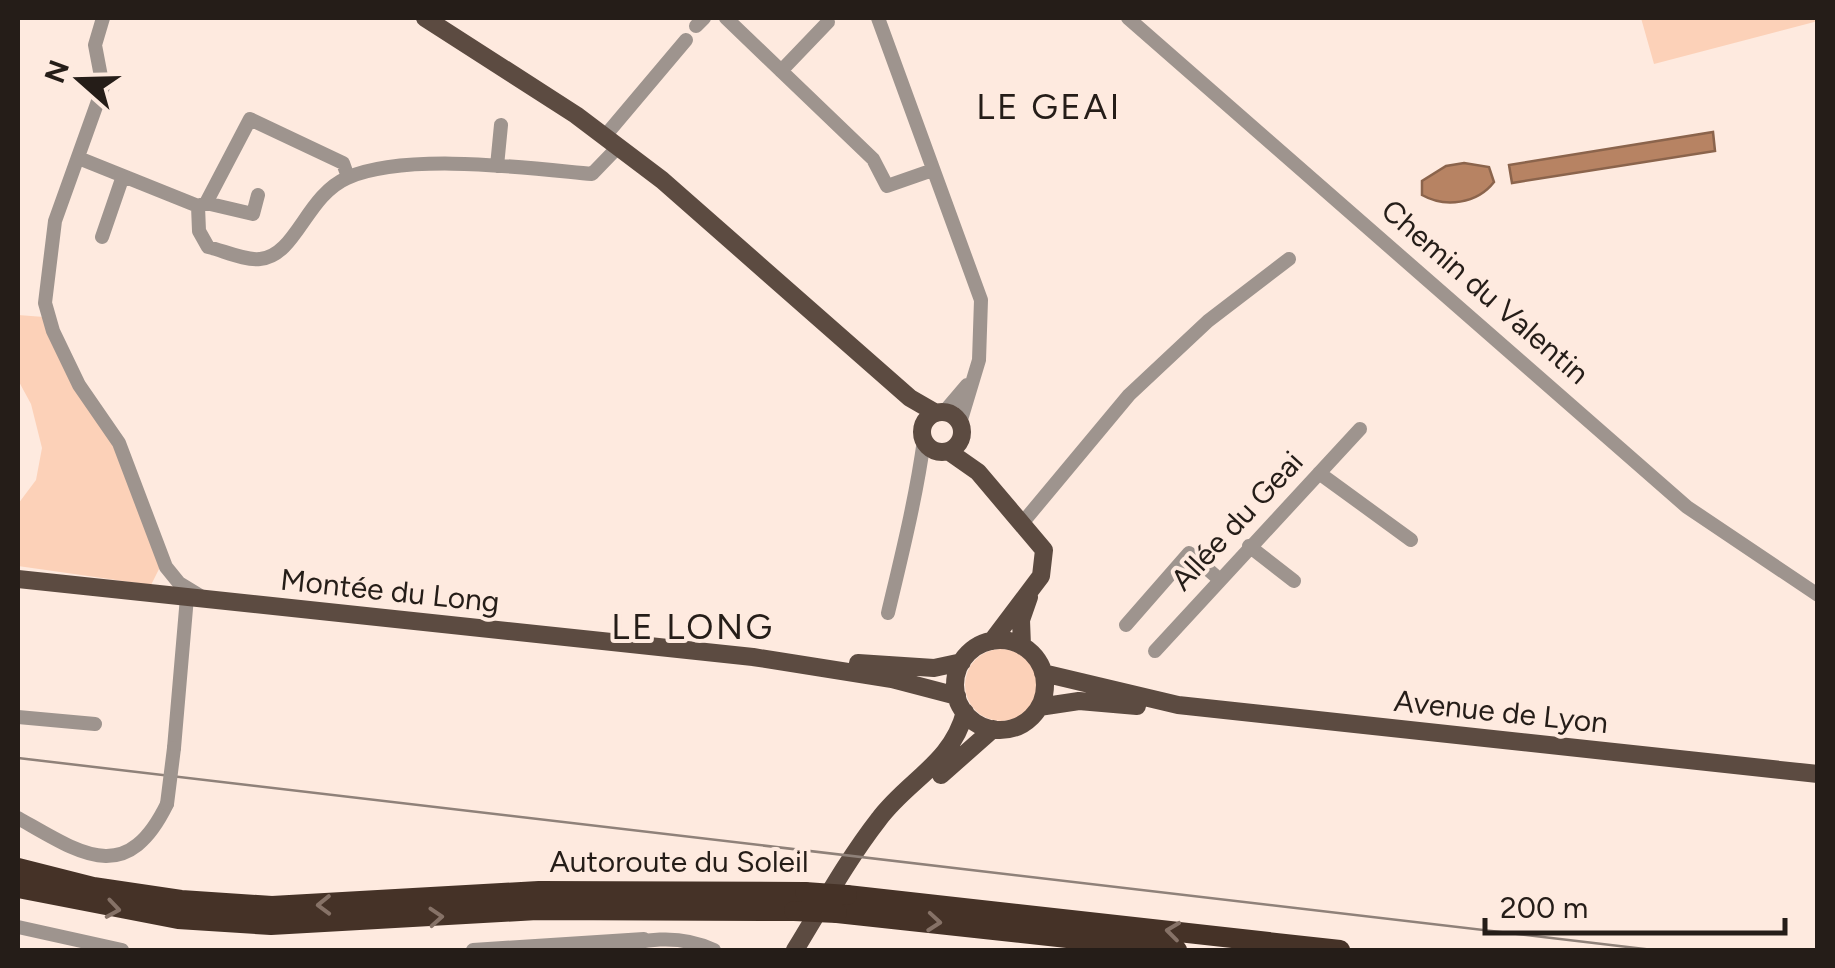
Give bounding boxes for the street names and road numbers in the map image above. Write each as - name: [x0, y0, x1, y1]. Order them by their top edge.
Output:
- street label: Chemin du Valentin: [1374, 191, 1597, 392]
- street label: Allée du Geai: [1163, 443, 1310, 598]
- street label: Montée du Long: [279, 561, 501, 620]
- street label: Avenue de Lyon: [1392, 682, 1610, 741]
- street label: Autoroute du Soleil: [549, 843, 809, 880]

